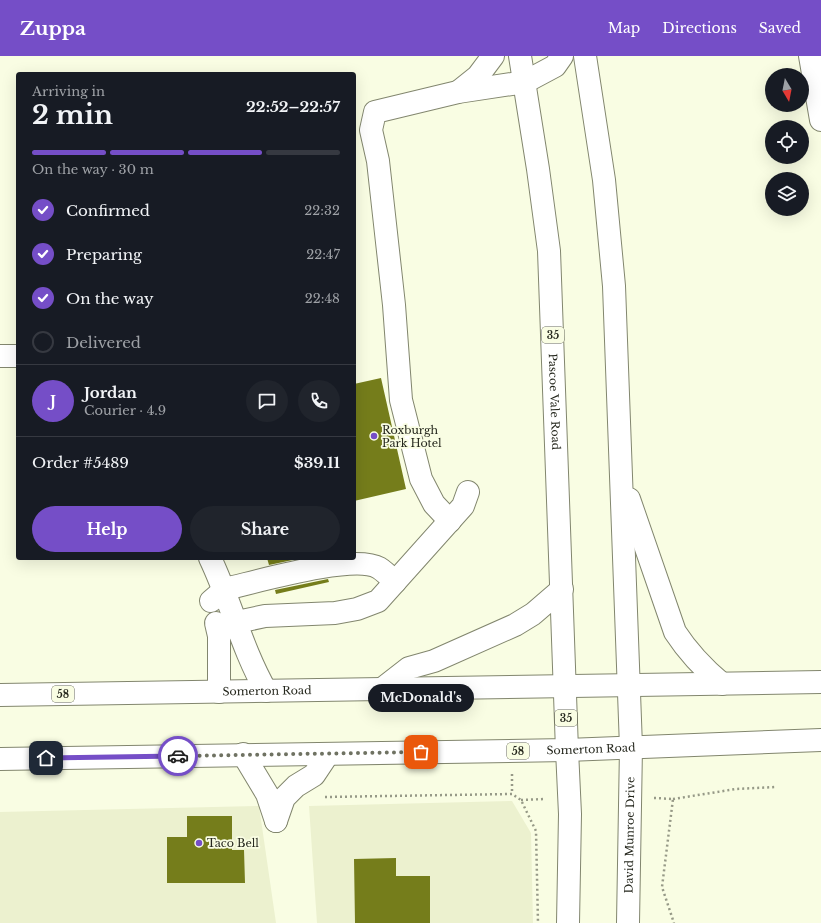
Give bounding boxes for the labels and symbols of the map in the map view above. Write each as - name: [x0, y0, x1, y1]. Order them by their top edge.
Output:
- north arrow: [765, 68, 809, 112]
- road number: 35: [542, 327, 564, 343]
- street label: Pascoe Vale Road: [546, 353, 563, 451]
- place label: Roxburgh Park Hotel: [382, 423, 442, 450]
- marker: Roxburgh Park Hotel: [369, 431, 379, 441]
- street label: Somerton Road: [222, 683, 312, 698]
- callout: McDonald's: [368, 684, 474, 712]
- road number: 58: [52, 686, 74, 702]
- road number: 35: [555, 710, 577, 726]
- pin: [404, 735, 438, 769]
- courier: [158, 736, 198, 776]
- street label: Somerton Road: [546, 740, 636, 757]
- pin: [29, 741, 63, 775]
- road number: 58: [507, 743, 529, 759]
- street label: David Munroe Drive: [622, 777, 637, 893]
- place label: Taco Bell: [207, 836, 259, 850]
- marker: Taco Bell: [194, 838, 204, 848]

